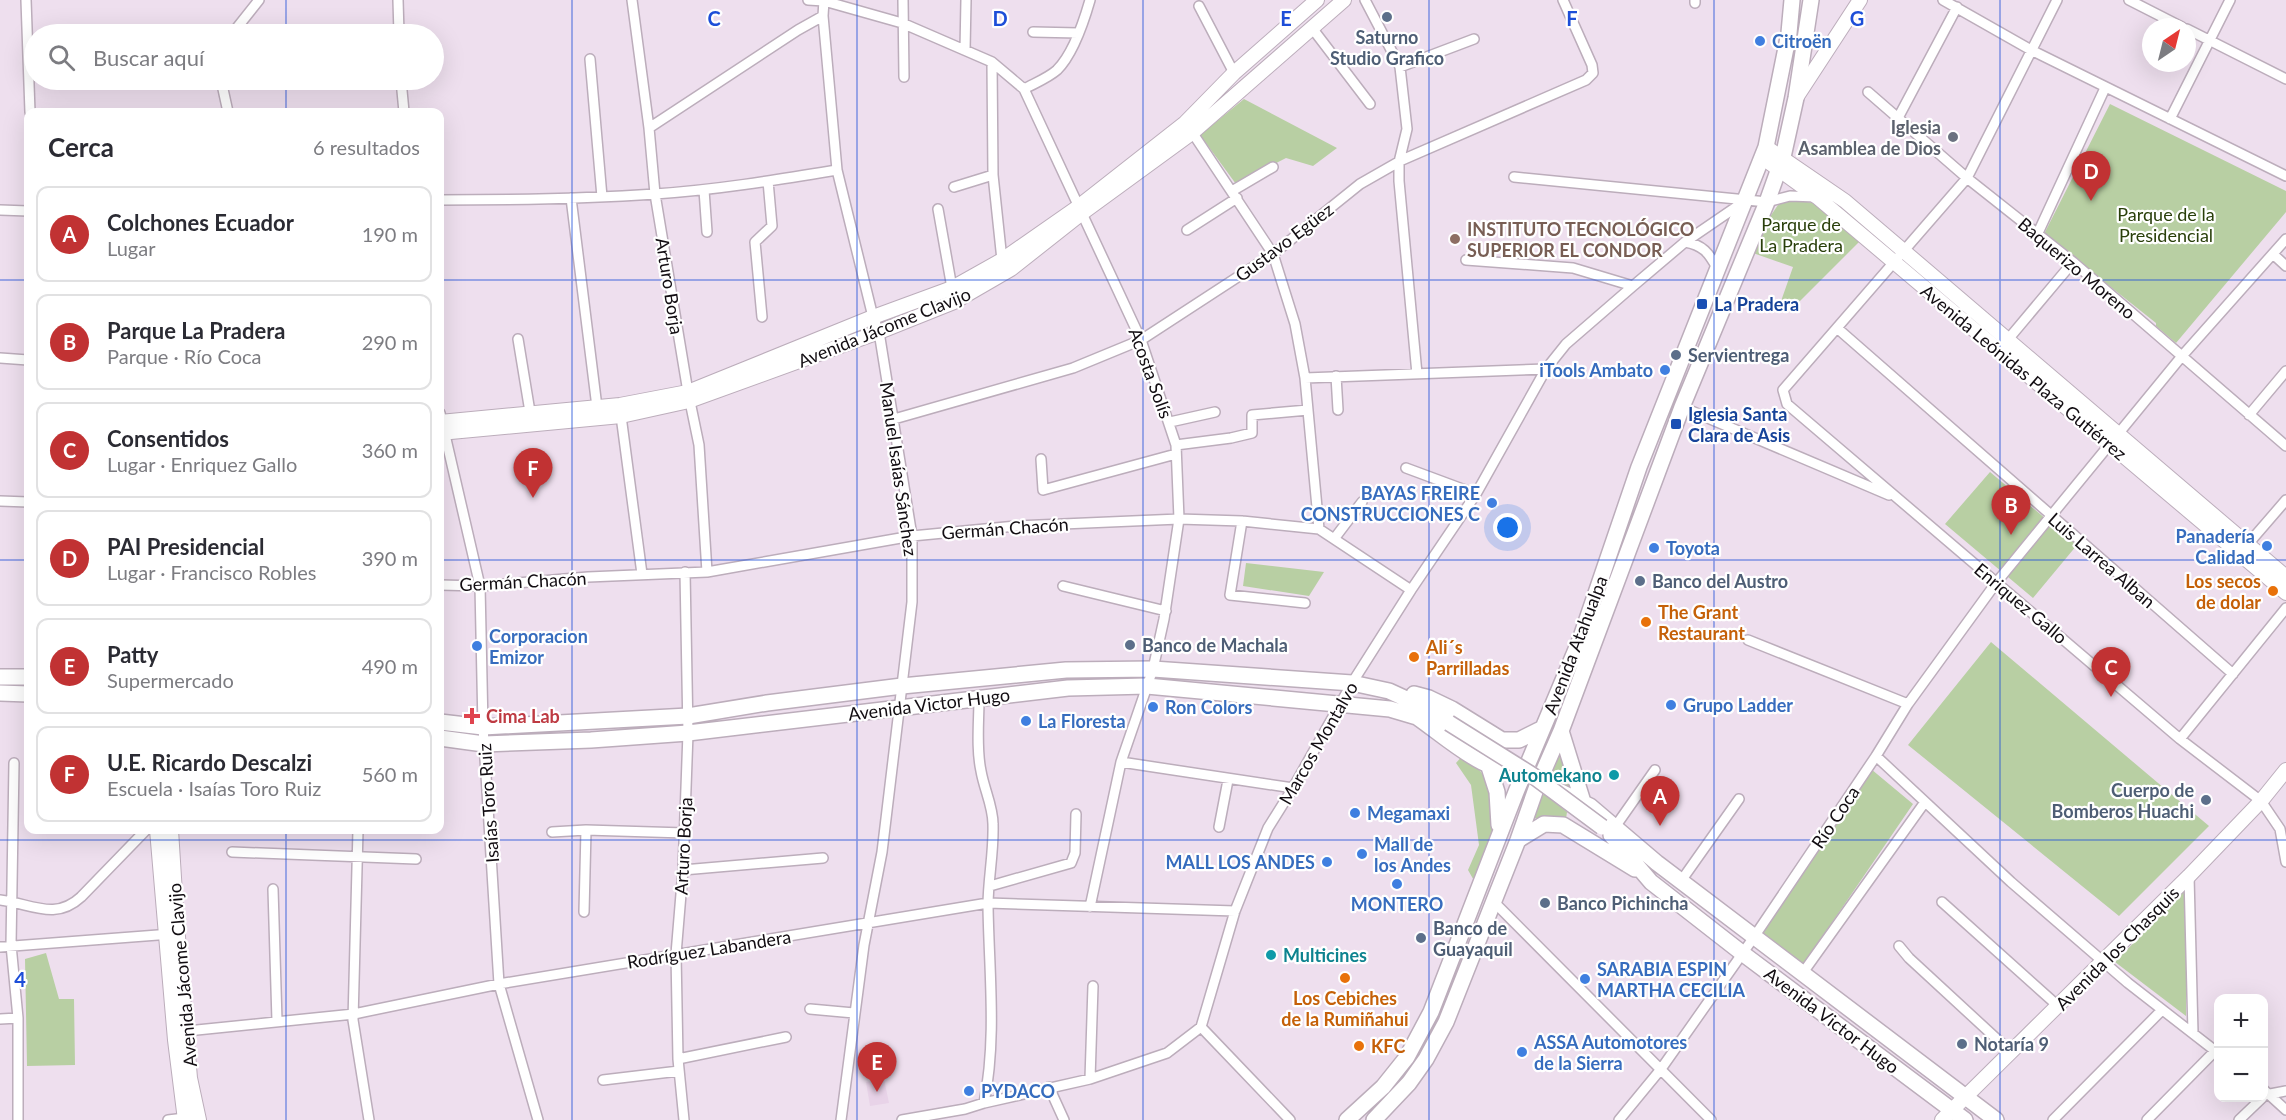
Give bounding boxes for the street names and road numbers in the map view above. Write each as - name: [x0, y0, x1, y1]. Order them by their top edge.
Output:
- street label: Gustavo Egüez: [1231, 198, 1337, 286]
- street label: Baquerizo Moreno: [2014, 213, 2140, 323]
- street label: Arturo Borja: [651, 236, 689, 336]
- street label: Avenida Leónidas Plaza Gutiérrez: [1917, 279, 2131, 465]
- street label: Avenida Jácome Clavijo: [794, 282, 974, 372]
- street label: Acosta Solís: [1124, 325, 1178, 421]
- street label: Manuel Isaías Sánchez: [876, 380, 922, 558]
- street label: Luis Larrea Alban: [2044, 508, 2160, 612]
- street label: Germán Chacón: [941, 513, 1069, 543]
- street label: Enriquez Gallo: [1970, 558, 2072, 648]
- street label: Germán Chacón: [459, 567, 587, 595]
- street label: Avenida Atahualpa: [1538, 573, 1612, 717]
- street label: Marcos Montalvo: [1274, 678, 1362, 808]
- street label: Avenida Victor Hugo: [847, 683, 1011, 725]
- street label: Isaías Toro Ruiz: [473, 743, 503, 863]
- street label: Río Coca: [1806, 782, 1864, 852]
- street label: Arturo Borja: [669, 797, 697, 895]
- street label: Avenida los Chasquis: [2051, 881, 2184, 1014]
- street label: Avenida Jácome Clavijo: [163, 882, 201, 1068]
- street label: Rodríguez Labandera: [625, 925, 793, 973]
- street label: Avenida Victor Hugo: [1760, 962, 1904, 1078]

